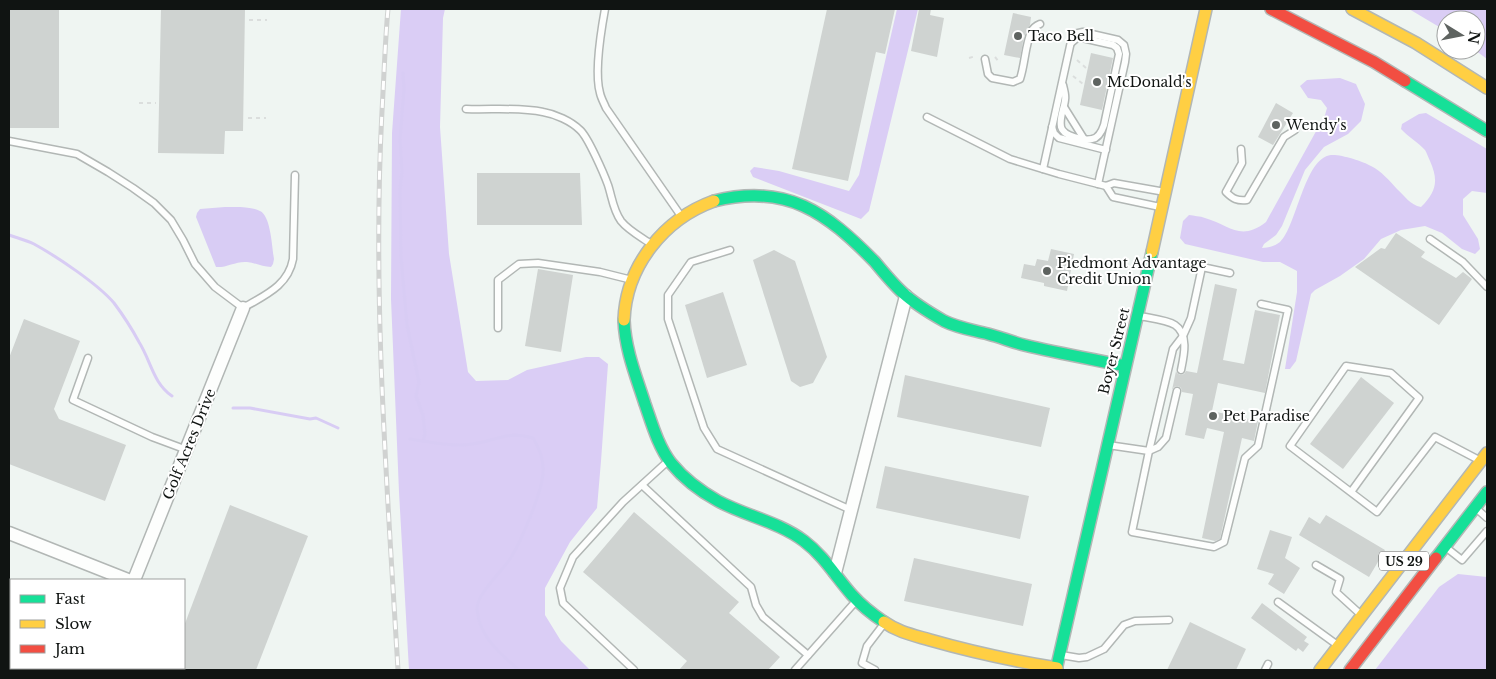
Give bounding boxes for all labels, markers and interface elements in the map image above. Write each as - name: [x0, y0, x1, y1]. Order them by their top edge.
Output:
- north arrow: [1436, 10, 1486, 60]
- place label: Taco Bell: [1028, 27, 1095, 45]
- text: N: [1464, 29, 1484, 45]
- marker: Taco Bell: [1012, 30, 1024, 42]
- place label: McDonald's: [1107, 73, 1192, 91]
- marker: McDonald's: [1091, 76, 1103, 88]
- place label: Wendy's: [1285, 116, 1347, 134]
- marker: Wendy's: [1270, 119, 1282, 131]
- place label: Piedmont Advantage Credit Union: [1057, 254, 1207, 288]
- marker: Piedmont Advantage Credit Union: [1041, 265, 1053, 277]
- street label: Boyer Street: [1095, 305, 1134, 396]
- street label: Golf Acres Drive: [159, 386, 219, 502]
- place label: Pet Paradise: [1223, 407, 1310, 425]
- marker: Pet Paradise: [1207, 410, 1219, 422]
- road number: US 29: [1379, 552, 1429, 570]
- legend: [10, 579, 185, 669]
- text: Fast: [55, 589, 86, 608]
- text: Slow: [55, 614, 92, 633]
- text: Jam: [53, 639, 85, 658]

